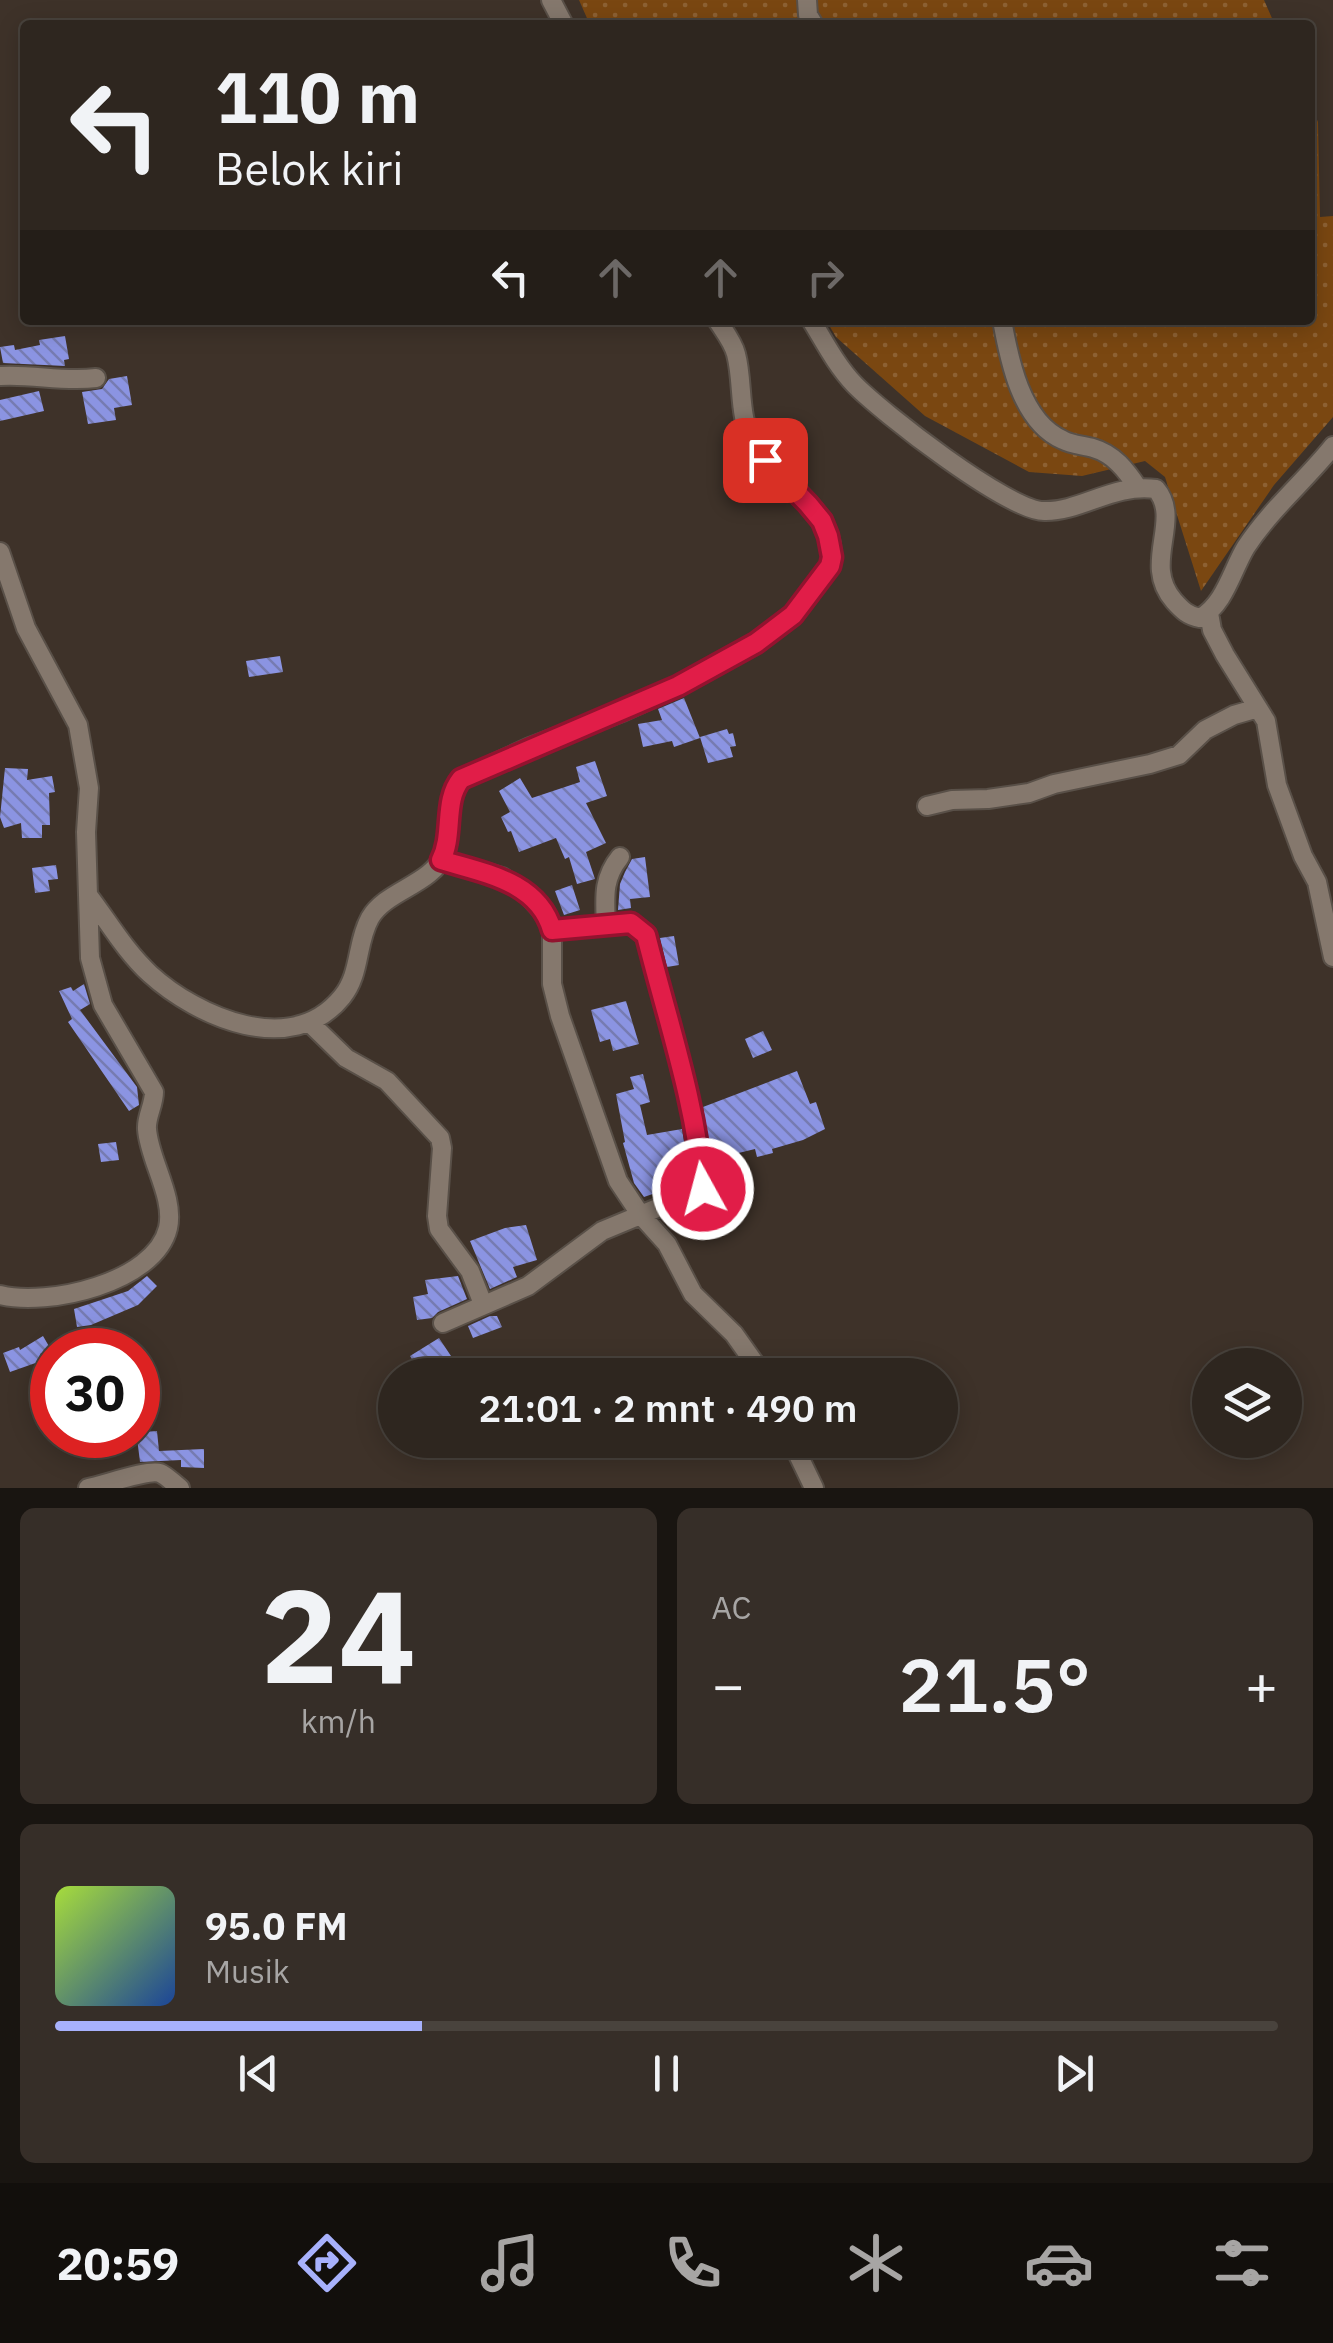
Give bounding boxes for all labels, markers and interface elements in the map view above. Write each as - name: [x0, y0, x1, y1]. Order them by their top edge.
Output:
- text: 110 m: [215, 51, 420, 142]
- icon: left: [50, 60, 180, 190]
- text: Belok kiri: [215, 139, 404, 197]
- icon: left: [483, 250, 538, 305]
- icon: ahead: [588, 250, 643, 305]
- icon: ahead: [693, 250, 748, 305]
- icon: right: [798, 250, 853, 305]
- pin: [723, 418, 808, 503]
- icon: arrive: [738, 433, 793, 488]
- position arrow: [651, 1137, 755, 1241]
- speed limit sign: 30: [30, 1328, 160, 1458]
- map controls: [1192, 1348, 1302, 1458]
- button: layers: [1192, 1348, 1302, 1458]
- text: 21:01 · 2 mnt · 490 m: [479, 1383, 857, 1432]
- text: 24: [260, 1550, 416, 1719]
- text: AC: [712, 1586, 751, 1628]
- text: 21.5°: [898, 1635, 1091, 1733]
- text: −: [712, 1649, 745, 1720]
- text: +: [1245, 1649, 1278, 1720]
- text: km/h: [301, 1700, 376, 1742]
- text: 95.0 FM: [205, 1901, 348, 1950]
- text: Musik: [205, 1950, 290, 1992]
- icon: previous: [231, 2046, 286, 2101]
- icon: pause: [639, 2046, 694, 2101]
- icon: next: [1047, 2046, 1102, 2101]
- icon: directions: [292, 2228, 362, 2298]
- icon: music: [475, 2228, 545, 2298]
- icon: phone: [658, 2228, 728, 2298]
- icon: climate: [841, 2228, 911, 2298]
- icon: car: [1024, 2228, 1094, 2298]
- icon: filters: [1207, 2228, 1277, 2298]
- text: 20:59: [56, 2234, 179, 2292]

